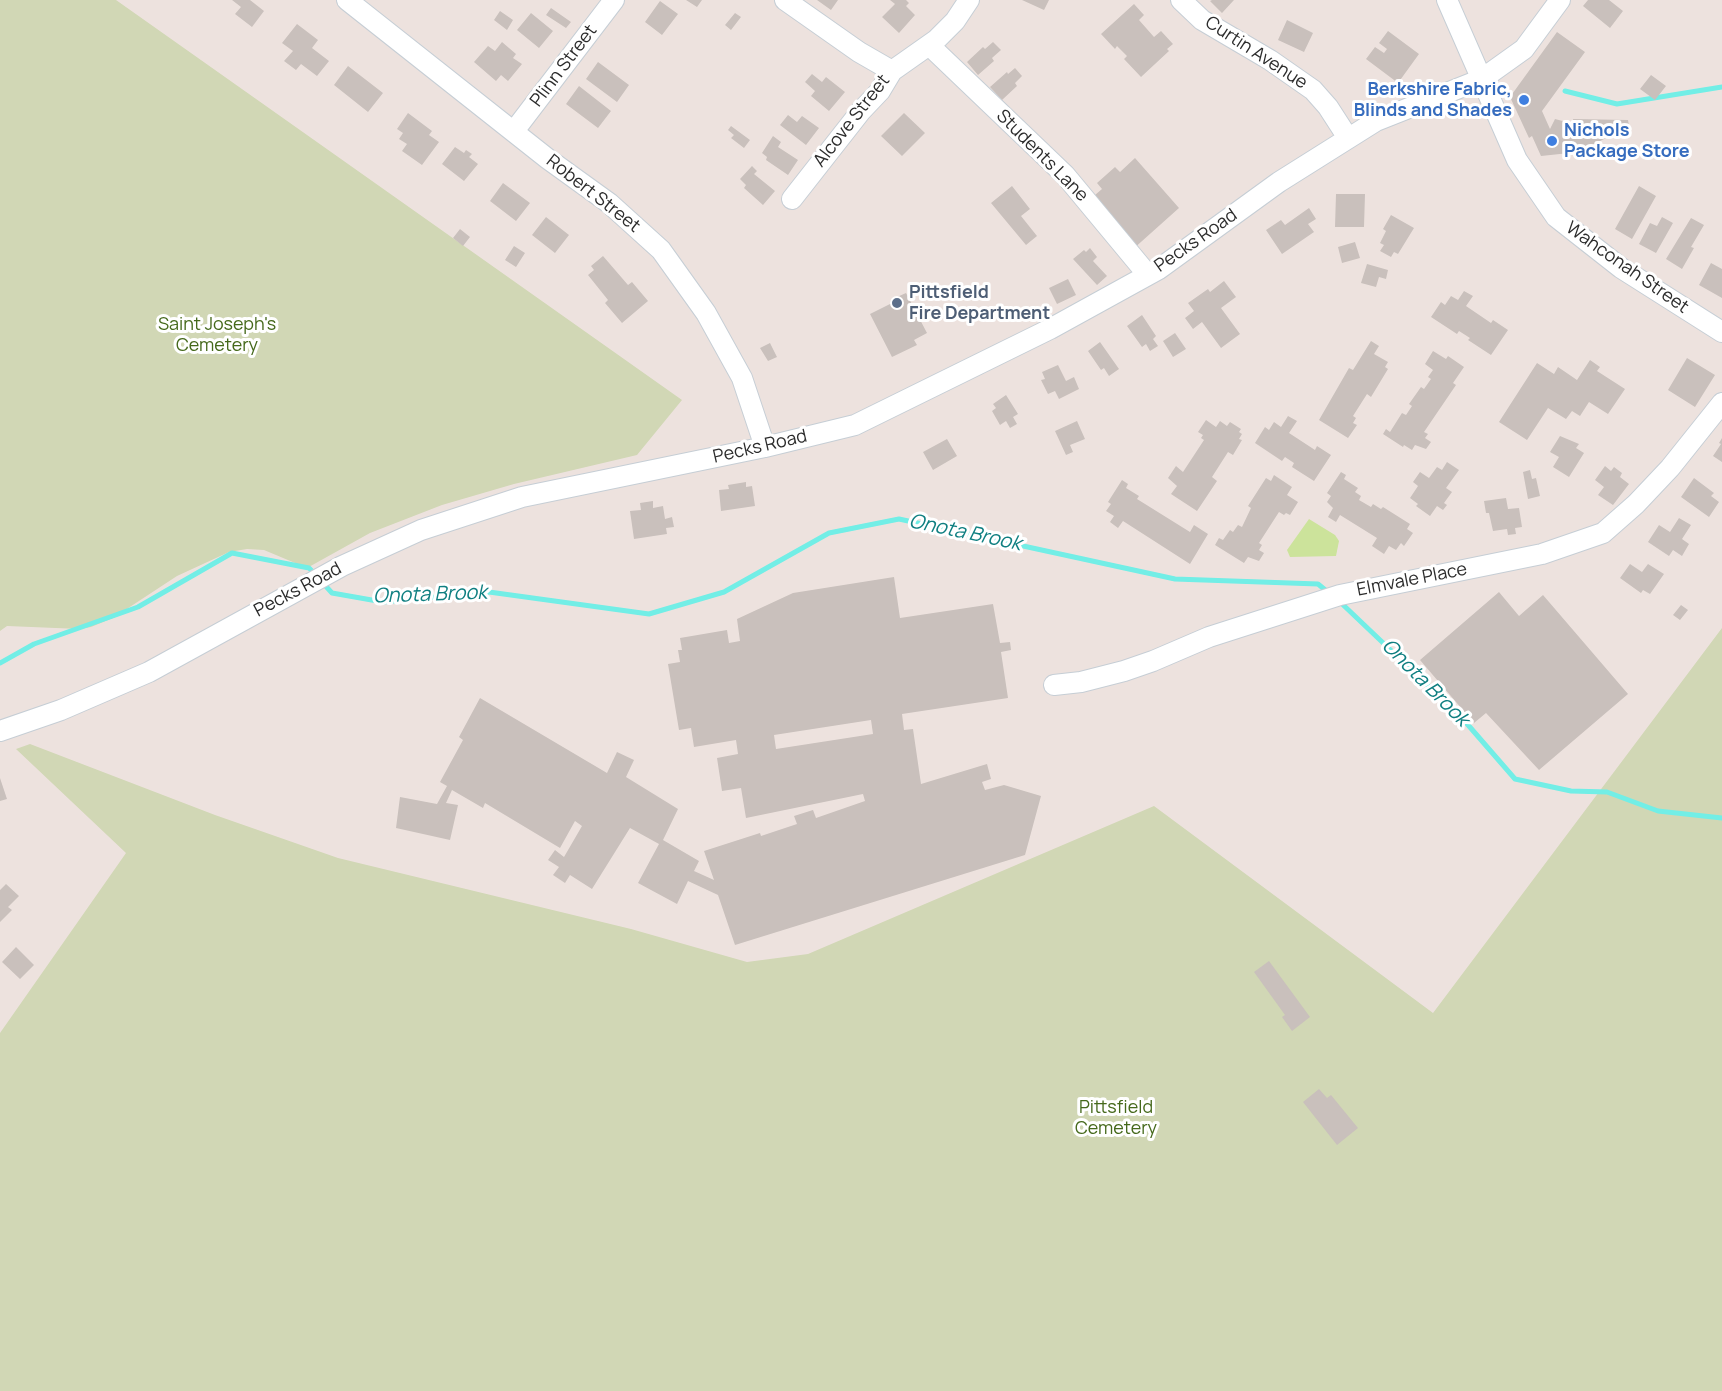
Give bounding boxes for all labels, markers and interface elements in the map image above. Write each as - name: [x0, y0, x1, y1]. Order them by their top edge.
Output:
- street label: Curtin Avenue: [1201, 12, 1311, 94]
- street label: Plinn Street: [526, 21, 602, 111]
- street label: Alcove Street: [809, 70, 895, 172]
- place label: Berkshire Fabric, Blinds and Shades: [1354, 79, 1512, 122]
- marker: Berkshire Fabric, Blinds and Shades: [1517, 93, 1531, 107]
- street label: Students Lane: [992, 106, 1092, 206]
- place label: Nichols Package Store: [1564, 120, 1690, 162]
- marker: Nichols Package Store: [1545, 134, 1559, 148]
- street label: Robert Street: [542, 151, 644, 237]
- street label: Pecks Road: [1151, 205, 1241, 277]
- street label: Wahconah Street: [1561, 218, 1693, 318]
- place label: Pittsfield Fire Department: [909, 282, 1050, 324]
- marker: Pittsfield Fire Department: [890, 296, 904, 310]
- park label: Saint Joseph's Cemetery: [158, 314, 276, 356]
- street label: Pecks Road: [711, 426, 809, 468]
- water label: Onota Brook: [907, 509, 1023, 557]
- street label: Pecks Road: [251, 558, 345, 622]
- street label: Elmvale Place: [1355, 559, 1469, 601]
- water label: Onota Brook: [373, 581, 487, 609]
- water label: Onota Brook: [1376, 634, 1474, 732]
- park label: Pittsfield Cemetery: [1075, 1097, 1157, 1140]

